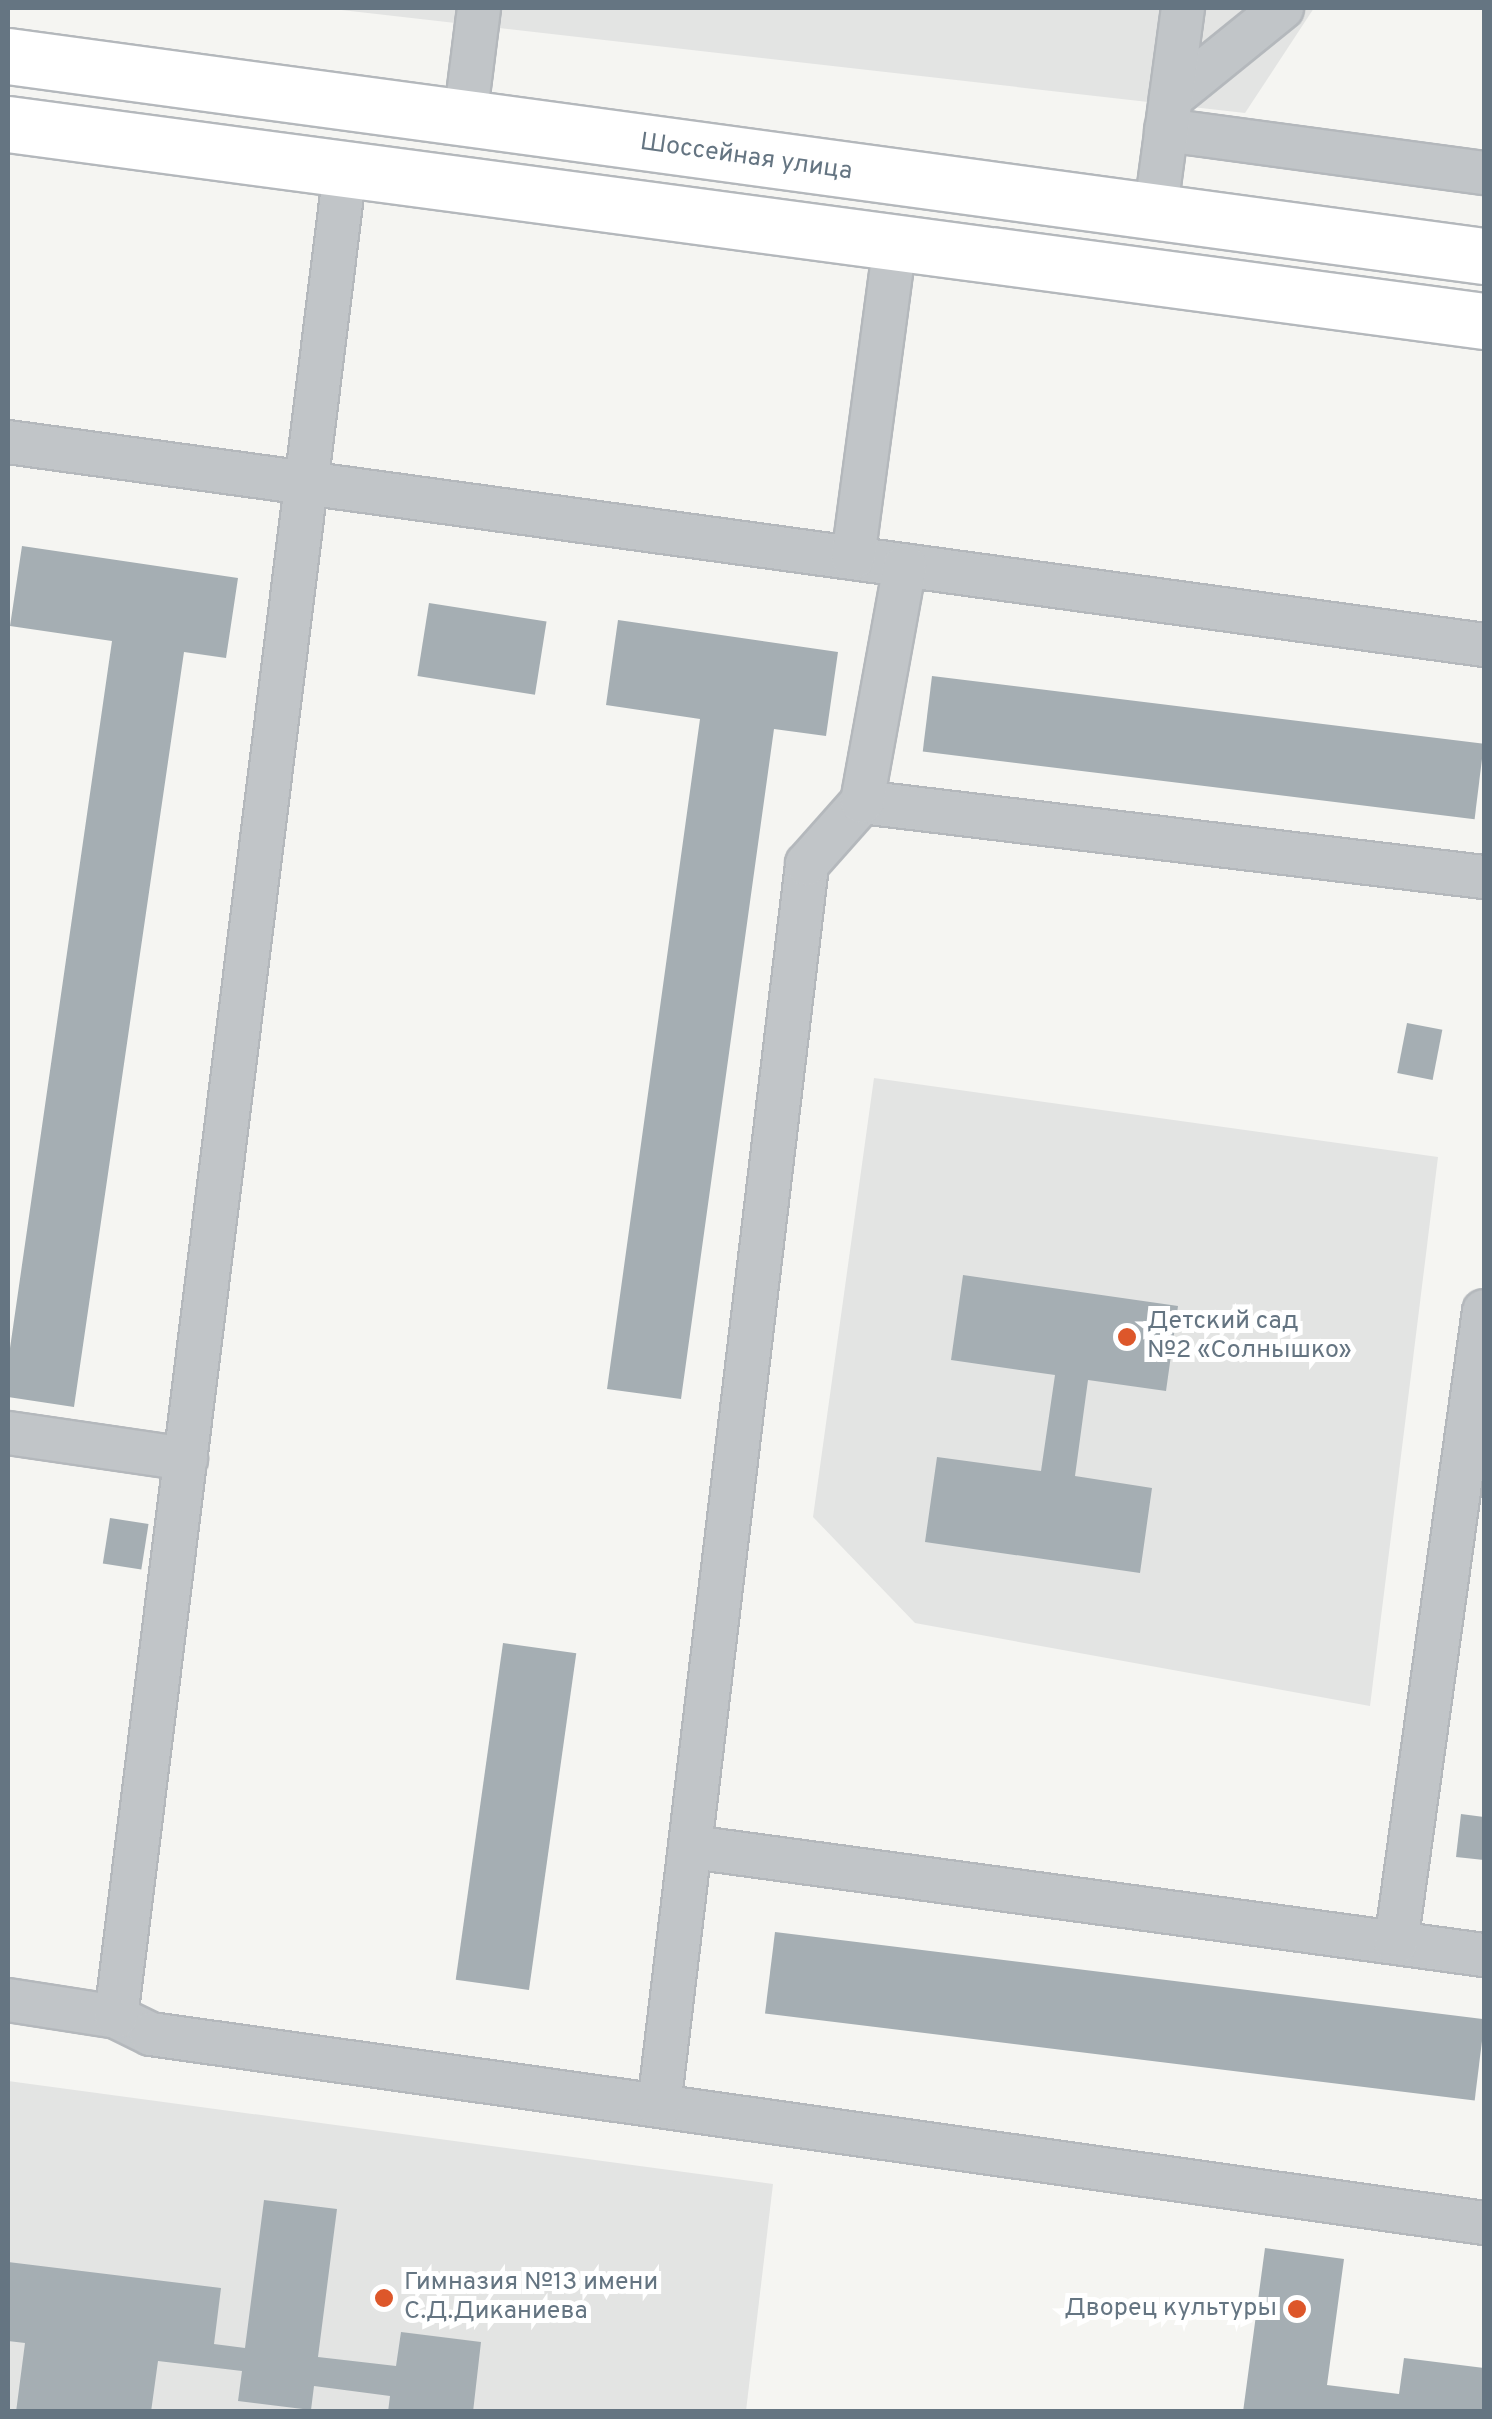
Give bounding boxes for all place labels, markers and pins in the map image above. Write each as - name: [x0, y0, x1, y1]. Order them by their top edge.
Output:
- place label: Детский сад №2 «Солнышко»: [1147, 1308, 1352, 1367]
- marker: Детский сад №2 «Солнышко»: [1116, 1326, 1138, 1348]
- place label: Гимназия №13 имени С.Д.Диканиева: [404, 2269, 658, 2328]
- marker: Гимназия №13 имени С.Д.Диканиева: [373, 2287, 395, 2309]
- place label: Дворец культуры: [1064, 2294, 1277, 2324]
- marker: Дворец культуры: [1286, 2298, 1308, 2320]

